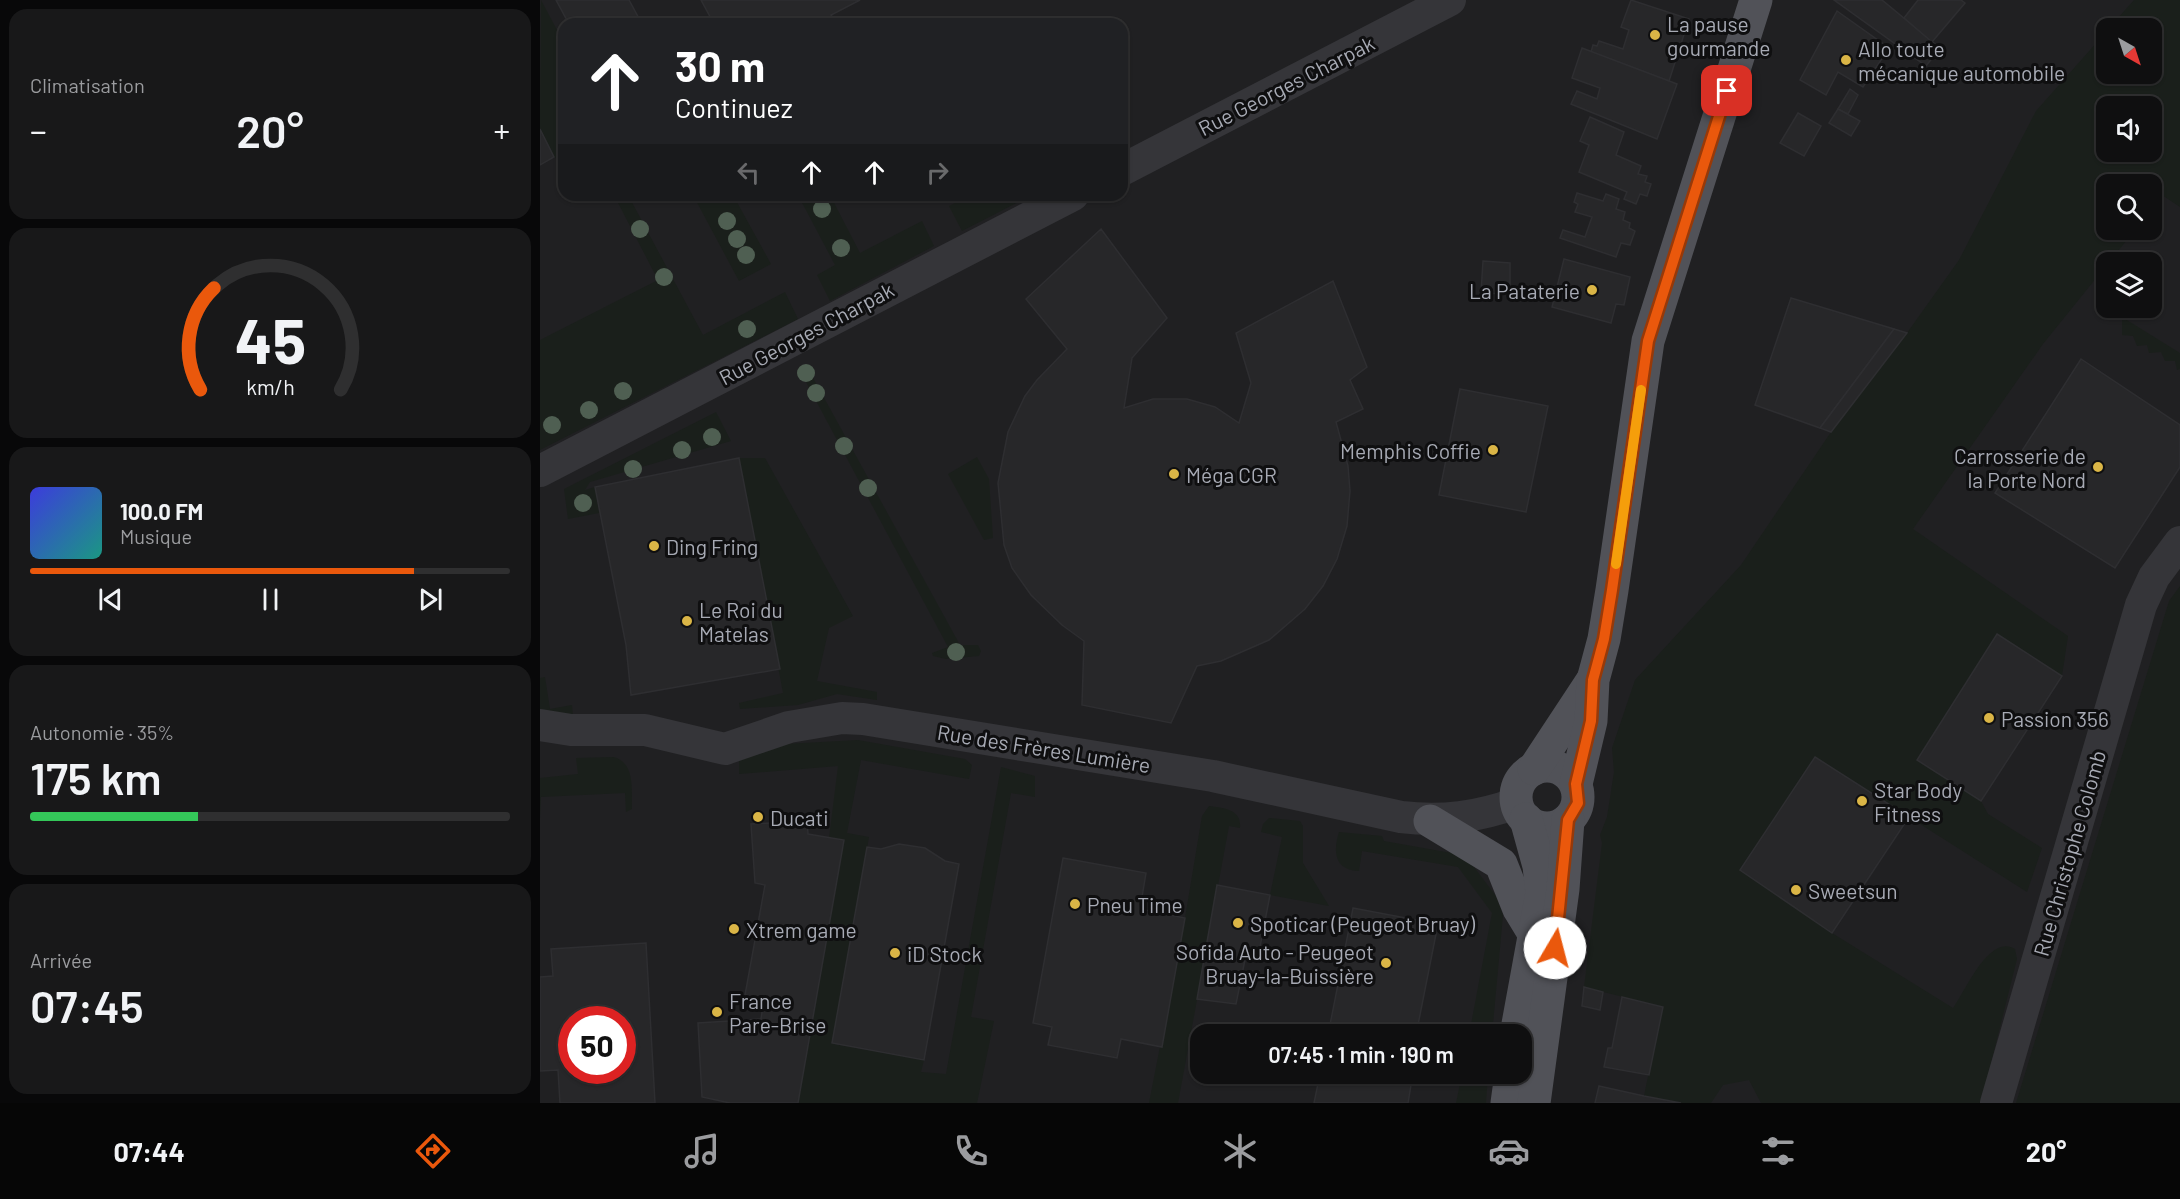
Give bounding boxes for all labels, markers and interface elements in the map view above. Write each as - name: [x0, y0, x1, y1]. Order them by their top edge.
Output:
- place label: La pause gourmande: [1667, 11, 1771, 60]
- north arrow: [2096, 18, 2162, 84]
- map controls: [2096, 18, 2162, 318]
- marker: La pause gourmande: [1648, 28, 1662, 42]
- street label: Rue Georges Charpak: [1194, 30, 1378, 140]
- place label: Allo toute mécanique automobile: [1858, 36, 2065, 85]
- text: 30 m: [675, 40, 765, 90]
- icon: ahead: [576, 42, 654, 120]
- marker: Allo toute mécanique automobile: [1839, 53, 1853, 67]
- pin: [1701, 65, 1752, 116]
- text: Climatisation: [30, 73, 145, 97]
- icon: arrive: [1710, 74, 1743, 107]
- text: Continuez: [675, 91, 793, 123]
- button: sound: [2096, 96, 2162, 162]
- text: 20°: [236, 103, 304, 157]
- text: −: [30, 110, 47, 150]
- text: +: [494, 110, 510, 150]
- icon: left: [732, 156, 765, 189]
- icon: ahead: [795, 156, 828, 189]
- icon: ahead: [858, 156, 891, 189]
- icon: right: [921, 156, 954, 189]
- button: search: [2096, 174, 2162, 240]
- button: layers: [2096, 252, 2162, 318]
- street label: Rue Georges Charpak: [714, 276, 898, 390]
- place label: La Pataterie: [1469, 278, 1580, 303]
- marker: La Pataterie: [1585, 283, 1599, 297]
- text: 45: [234, 302, 306, 376]
- text: km/h: [246, 374, 294, 399]
- place label: Memphis Coffie: [1340, 438, 1481, 463]
- marker: Memphis Coffie: [1486, 443, 1500, 457]
- place label: Carrosserie de la Porte Nord: [1954, 443, 2086, 492]
- marker: Carrosserie de la Porte Nord: [2091, 460, 2105, 474]
- place label: Méga CGR: [1186, 462, 1277, 487]
- marker: Méga CGR: [1167, 467, 1181, 481]
- text: 100.0 FM: [120, 498, 203, 524]
- text: Musique: [120, 524, 192, 548]
- place label: Ding Fring: [666, 534, 758, 559]
- marker: Ding Fring: [647, 539, 661, 553]
- icon: previous: [94, 583, 127, 616]
- icon: pause: [254, 583, 287, 616]
- icon: next: [414, 583, 447, 616]
- place label: Le Roi du Matelas: [699, 597, 783, 646]
- marker: Le Roi du Matelas: [680, 614, 694, 628]
- place label: Passion 356: [2001, 706, 2109, 731]
- marker: Passion 356: [1982, 711, 1996, 725]
- street label: Rue des Frères Lumière: [936, 719, 1152, 777]
- text: Autonomie · 35%: [30, 720, 174, 744]
- street label: Rue Christophe Colomb: [2028, 747, 2110, 959]
- text: 175 km: [30, 750, 162, 804]
- place label: Star Body Fitness: [1874, 777, 1963, 826]
- marker: Star Body Fitness: [1855, 794, 1869, 808]
- place label: Ducati: [770, 805, 829, 830]
- marker: Ducati: [751, 810, 765, 824]
- place label: Sweetsun: [1808, 878, 1898, 903]
- marker: Sweetsun: [1789, 883, 1803, 897]
- place label: Pneu Time: [1087, 892, 1183, 917]
- marker: Pneu Time: [1068, 897, 1082, 911]
- place label: Spoticar (Peugeot Bruay): [1250, 911, 1475, 936]
- marker: Spoticar (Peugeot Bruay): [1231, 916, 1245, 930]
- position arrow: [1523, 916, 1587, 980]
- place label: Xtrem game: [746, 917, 857, 942]
- marker: Xtrem game: [727, 922, 741, 936]
- place label: Sofida Auto - Peugeot Bruay-la-Buissière: [1176, 939, 1374, 988]
- place label: iD Stock: [907, 941, 982, 966]
- marker: iD Stock: [888, 946, 902, 960]
- text: Arrivée: [30, 948, 92, 972]
- marker: Sofida Auto - Peugeot Bruay-la-Buissière: [1379, 956, 1393, 970]
- text: 07:45: [30, 978, 144, 1032]
- place label: France Pare-Brise: [729, 988, 827, 1037]
- marker: France Pare-Brise: [710, 1005, 724, 1019]
- speed limit sign: 50: [558, 1006, 636, 1084]
- text: 07:45 · 1 min · 190 m: [1268, 1041, 1454, 1067]
- icon: directions: [412, 1130, 454, 1172]
- icon: music: [681, 1130, 723, 1172]
- icon: phone: [950, 1130, 992, 1172]
- icon: climate: [1219, 1130, 1261, 1172]
- icon: car: [1488, 1130, 1530, 1172]
- icon: filters: [1757, 1130, 1799, 1172]
- text: 07:44: [114, 1135, 185, 1167]
- text: 20°: [2026, 1135, 2066, 1167]

